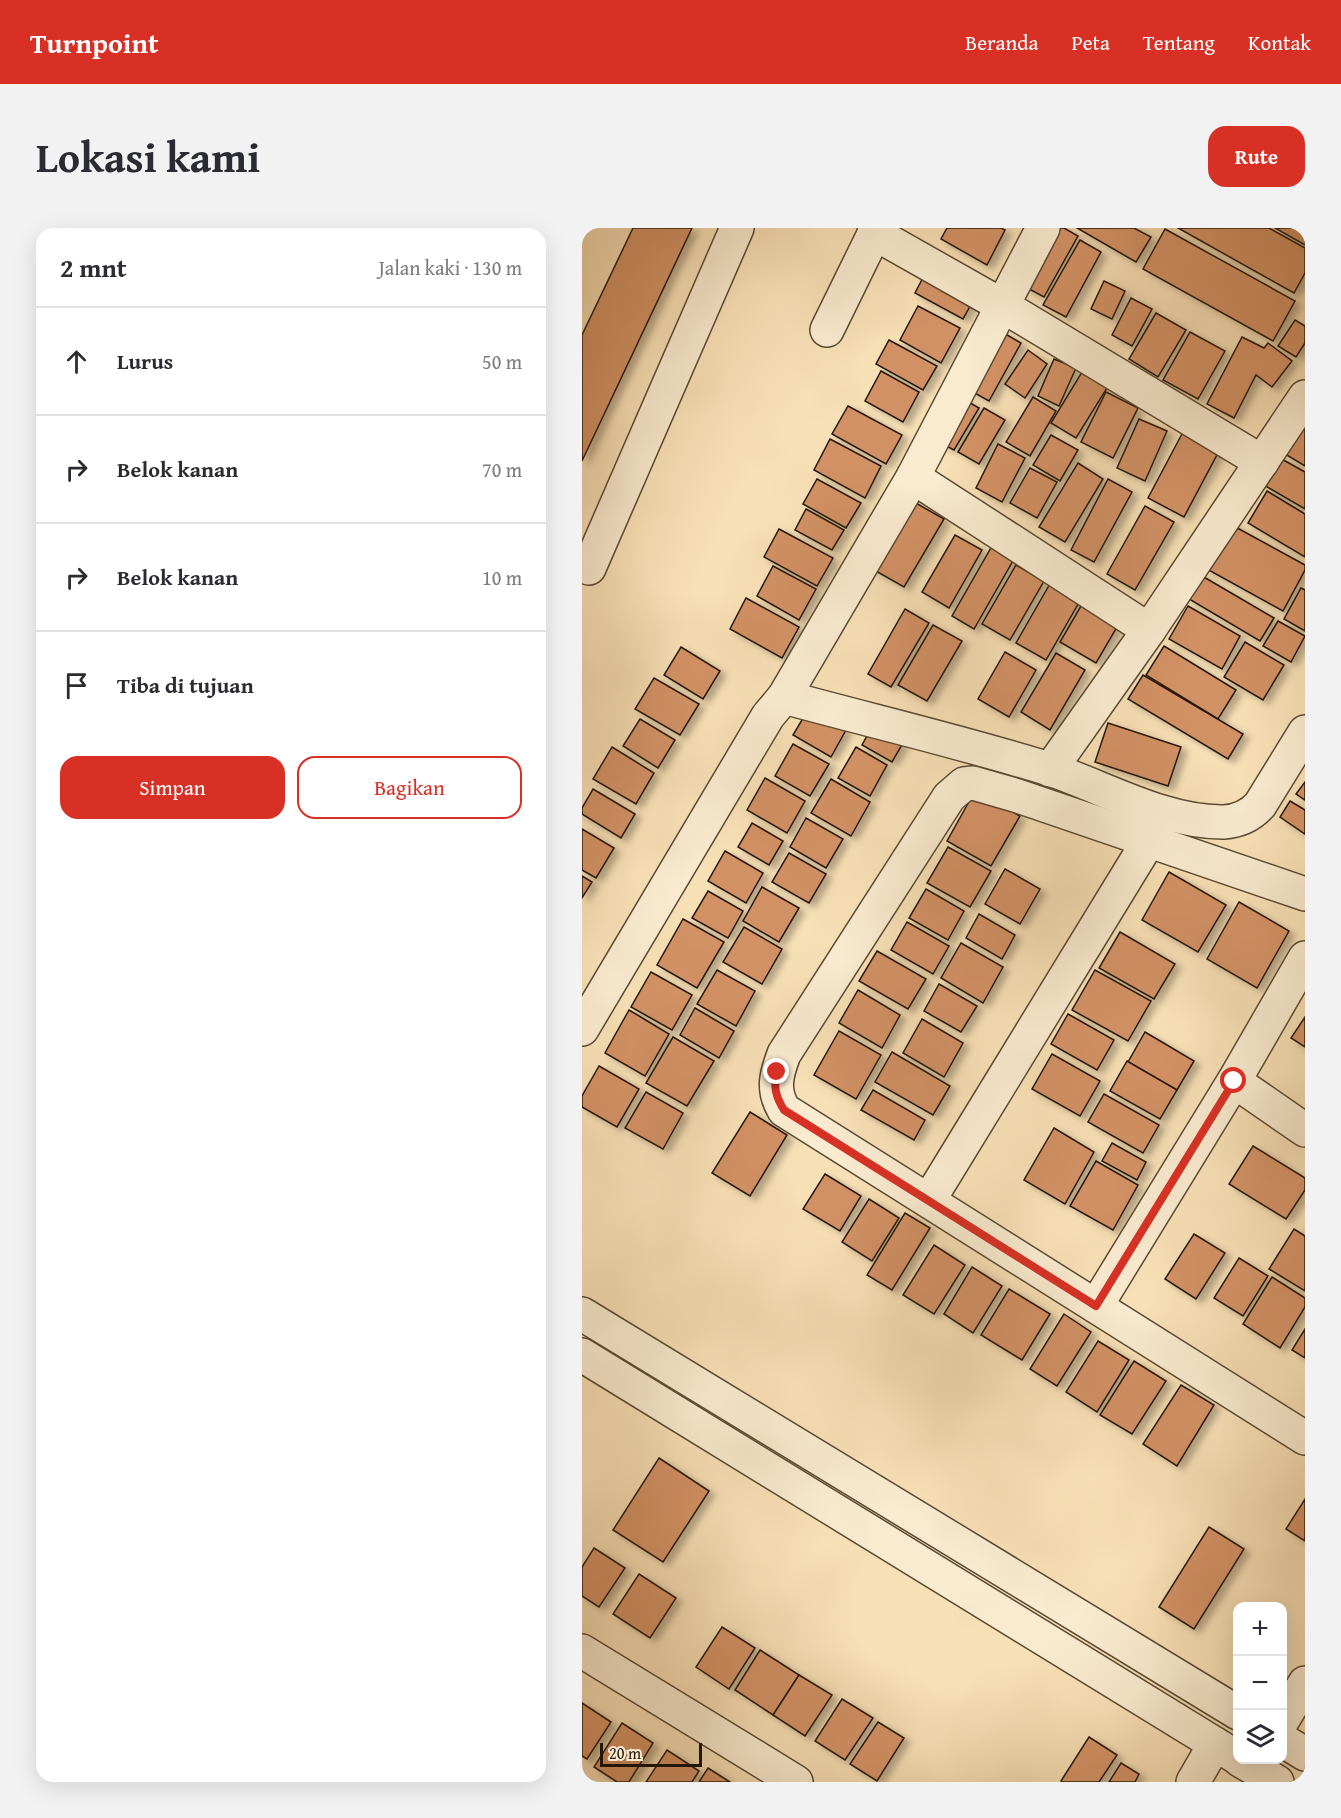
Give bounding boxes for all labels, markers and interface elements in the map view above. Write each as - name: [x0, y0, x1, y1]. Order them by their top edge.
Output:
- text: Turnpoint: [30, 22, 159, 63]
- text: Beranda: [965, 27, 1038, 58]
- text: Peta: [1071, 27, 1110, 58]
- text: Tentang: [1143, 27, 1215, 58]
- text: Kontak: [1248, 27, 1311, 58]
- text: Lokasi kami: [36, 126, 260, 187]
- button: Rute: [1208, 126, 1305, 187]
- text: 2 mnt: [60, 248, 127, 287]
- text: Jalan kaki · 130 m: [378, 253, 522, 282]
- icon: ahead: [60, 345, 93, 378]
- text: Lurus: [117, 345, 173, 377]
- text: 50 m: [482, 347, 522, 376]
- icon: right: [60, 453, 93, 486]
- text: Belok kanan: [117, 453, 238, 485]
- text: 70 m: [482, 455, 522, 484]
- icon: right: [60, 561, 93, 594]
- text: Belok kanan: [117, 561, 238, 593]
- text: 10 m: [482, 563, 522, 592]
- icon: arrive: [60, 669, 93, 702]
- text: Tiba di tujuan: [117, 669, 254, 701]
- button: Simpan: [60, 756, 285, 819]
- button: Bagikan: [297, 756, 522, 819]
- route end: [763, 1058, 789, 1084]
- route start: [1220, 1067, 1246, 1093]
- map controls: [1233, 1602, 1287, 1764]
- button: +: [1233, 1602, 1287, 1656]
- button: −: [1233, 1656, 1287, 1710]
- button: layers: [1233, 1710, 1287, 1764]
- scale bar: [600, 1740, 702, 1768]
- text: 20 m: [609, 1741, 641, 1765]

